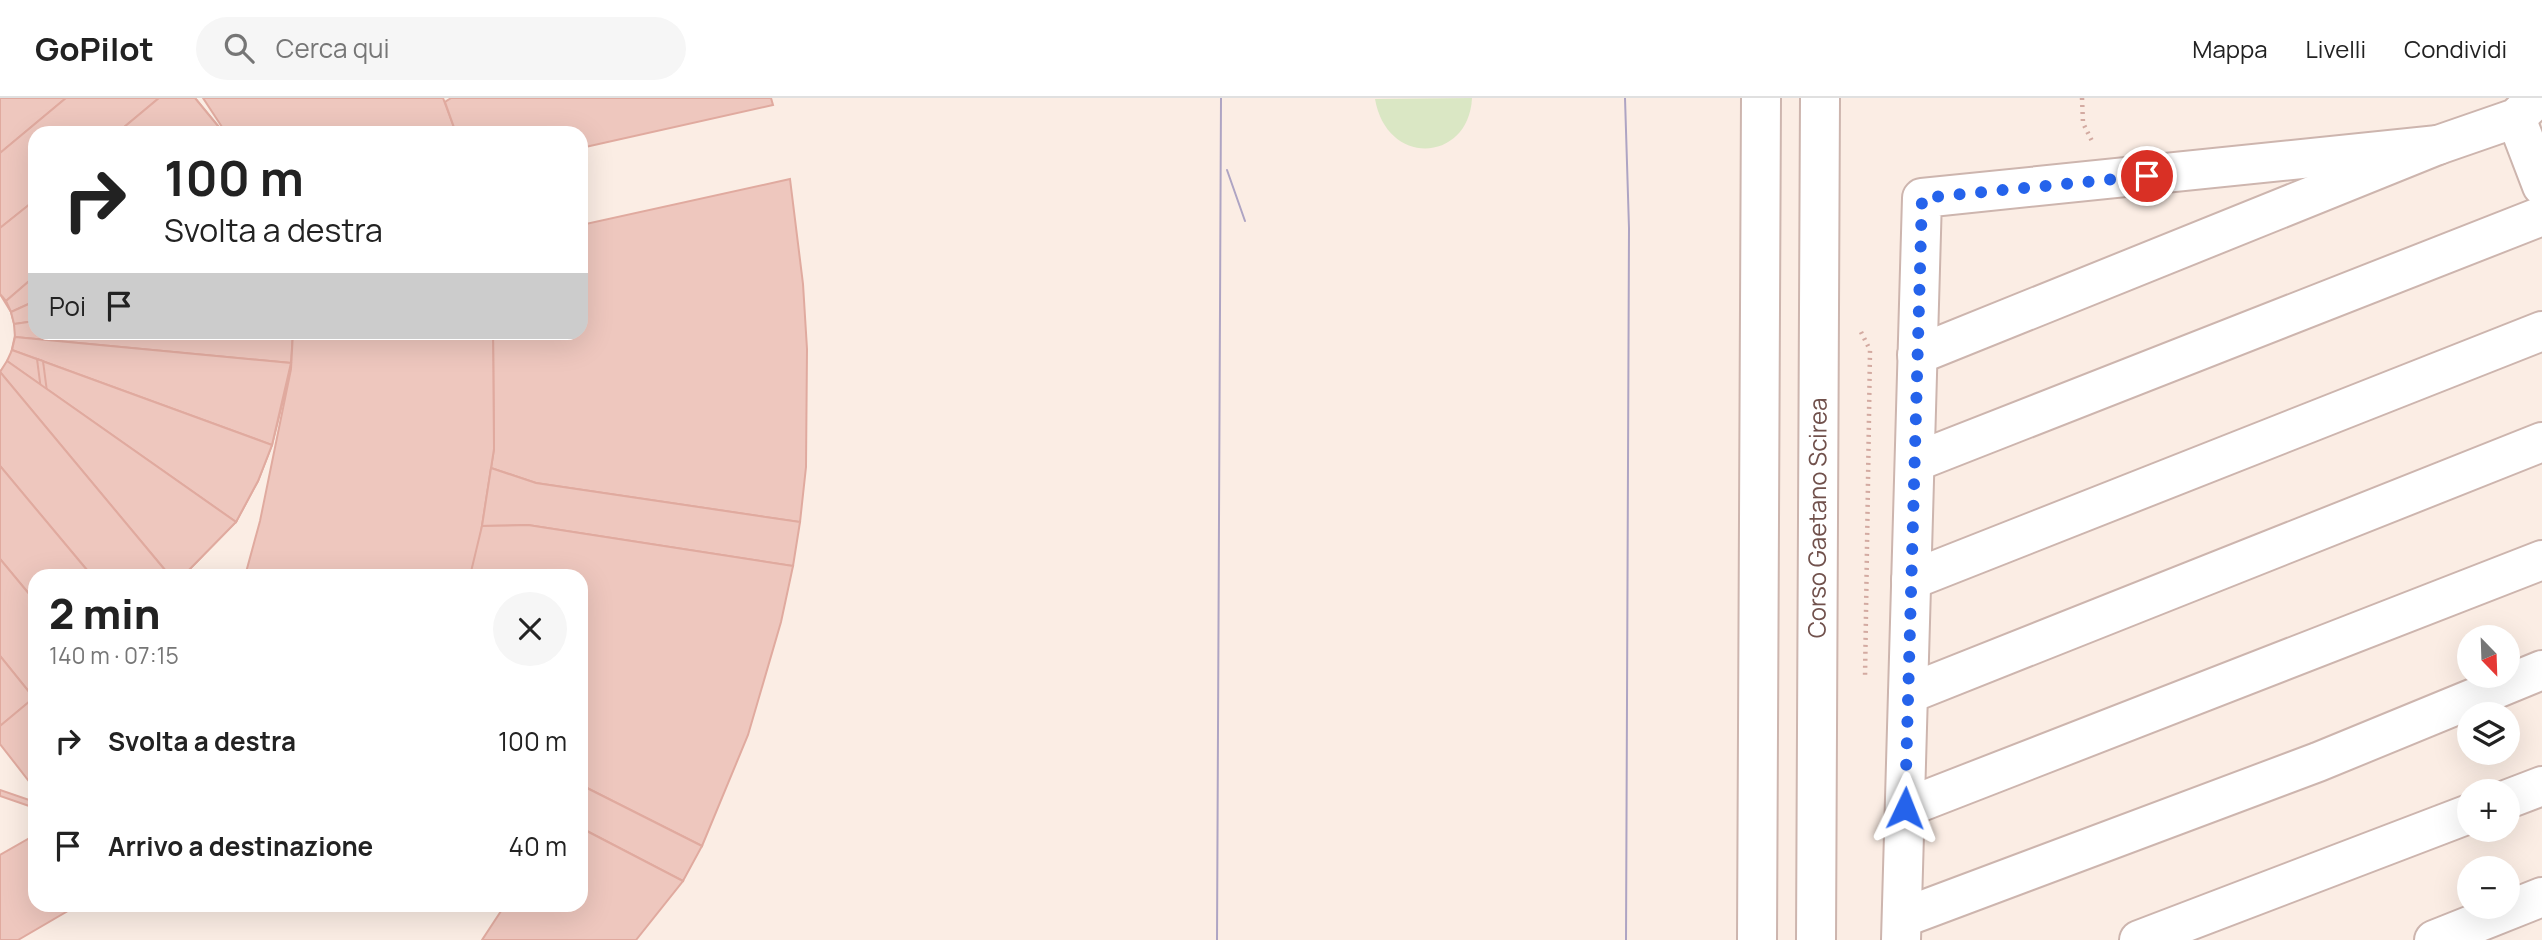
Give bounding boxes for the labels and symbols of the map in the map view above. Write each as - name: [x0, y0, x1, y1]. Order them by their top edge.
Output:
- pin: [2117, 146, 2177, 206]
- street label: Corso Gaetano Scirea: [1799, 398, 1834, 638]
- north arrow: [2457, 625, 2520, 688]
- position arrow: [1868, 771, 1942, 845]

